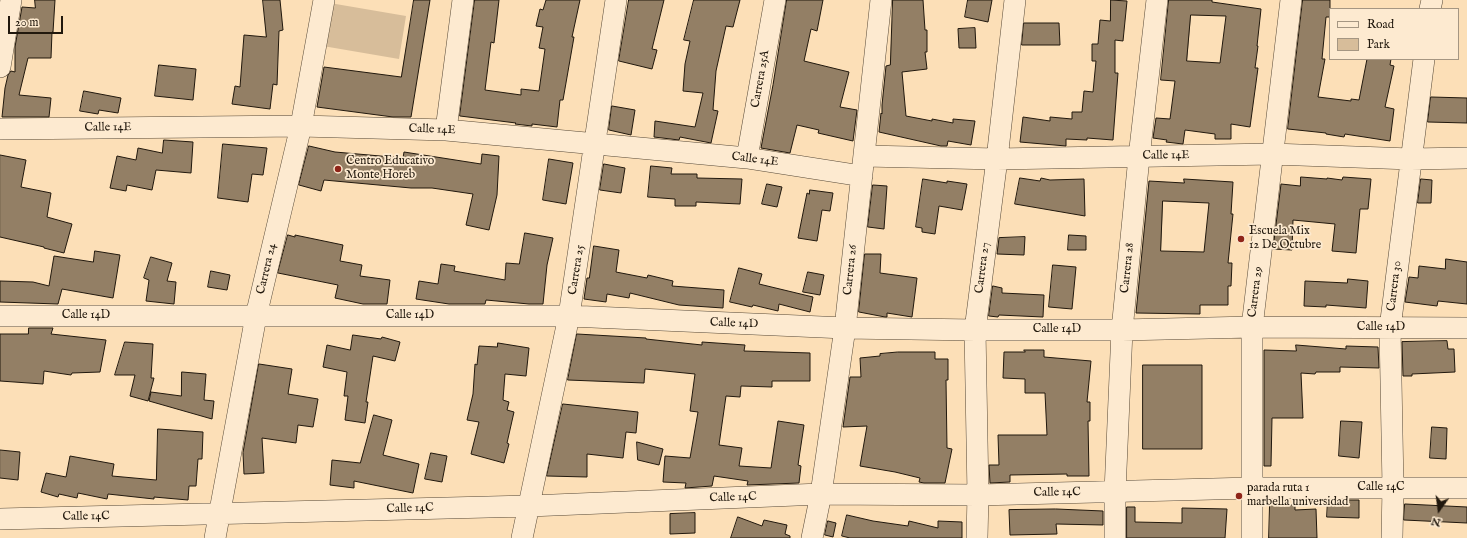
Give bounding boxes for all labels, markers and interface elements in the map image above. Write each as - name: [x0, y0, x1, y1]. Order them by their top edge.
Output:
- scale bar: [10, 8, 65, 34]
- legend: [1329, 8, 1459, 60]
- text: 20 m: [15, 15, 38, 30]
- text: Road: [1367, 17, 1394, 32]
- text: Park: [1367, 37, 1390, 52]
- street label: Carrera 25A: [749, 49, 773, 109]
- street label: Calle 14E: [84, 120, 132, 136]
- street label: Calle 14E: [408, 122, 456, 138]
- street label: Calle 14E: [1142, 148, 1190, 164]
- street label: Calle 14E: [731, 150, 779, 170]
- place label: Centro Educativo Monte Horeb: [346, 155, 434, 183]
- marker: Centro Educativo Monte Horeb: [333, 164, 343, 174]
- place label: Escuela Mix 12 De Octubre: [1249, 225, 1321, 253]
- marker: Escuela Mix 12 De Octubre: [1236, 234, 1246, 244]
- street label: Carrera 24: [254, 242, 280, 296]
- street label: Carrera 27: [973, 242, 993, 294]
- street label: Carrera 28: [1118, 242, 1138, 294]
- street label: Carrera 25: [566, 244, 588, 296]
- street label: Carrera 26: [841, 244, 861, 296]
- street label: Carrera 30: [1385, 260, 1405, 312]
- street label: Carrera 29: [1246, 266, 1266, 318]
- street label: Calle 14D: [62, 309, 110, 323]
- street label: Calle 14D: [386, 309, 434, 323]
- street label: Calle 14D: [710, 316, 758, 332]
- street label: Calle 14D: [1357, 321, 1405, 335]
- street label: Calle 14D: [1033, 323, 1081, 337]
- street label: Calle 14C: [1357, 481, 1405, 495]
- place label: parada ruta 1 marbella universidad: [1247, 482, 1348, 510]
- street label: Calle 14C: [1033, 485, 1081, 501]
- street label: Calle 14C: [709, 490, 757, 506]
- north arrow: [1419, 490, 1459, 530]
- marker: parada ruta 1 marbella universidad: [1234, 491, 1244, 501]
- street label: Calle 14C: [386, 501, 434, 517]
- street label: Calle 14C: [62, 509, 110, 525]
- text: N: [1430, 514, 1442, 530]

